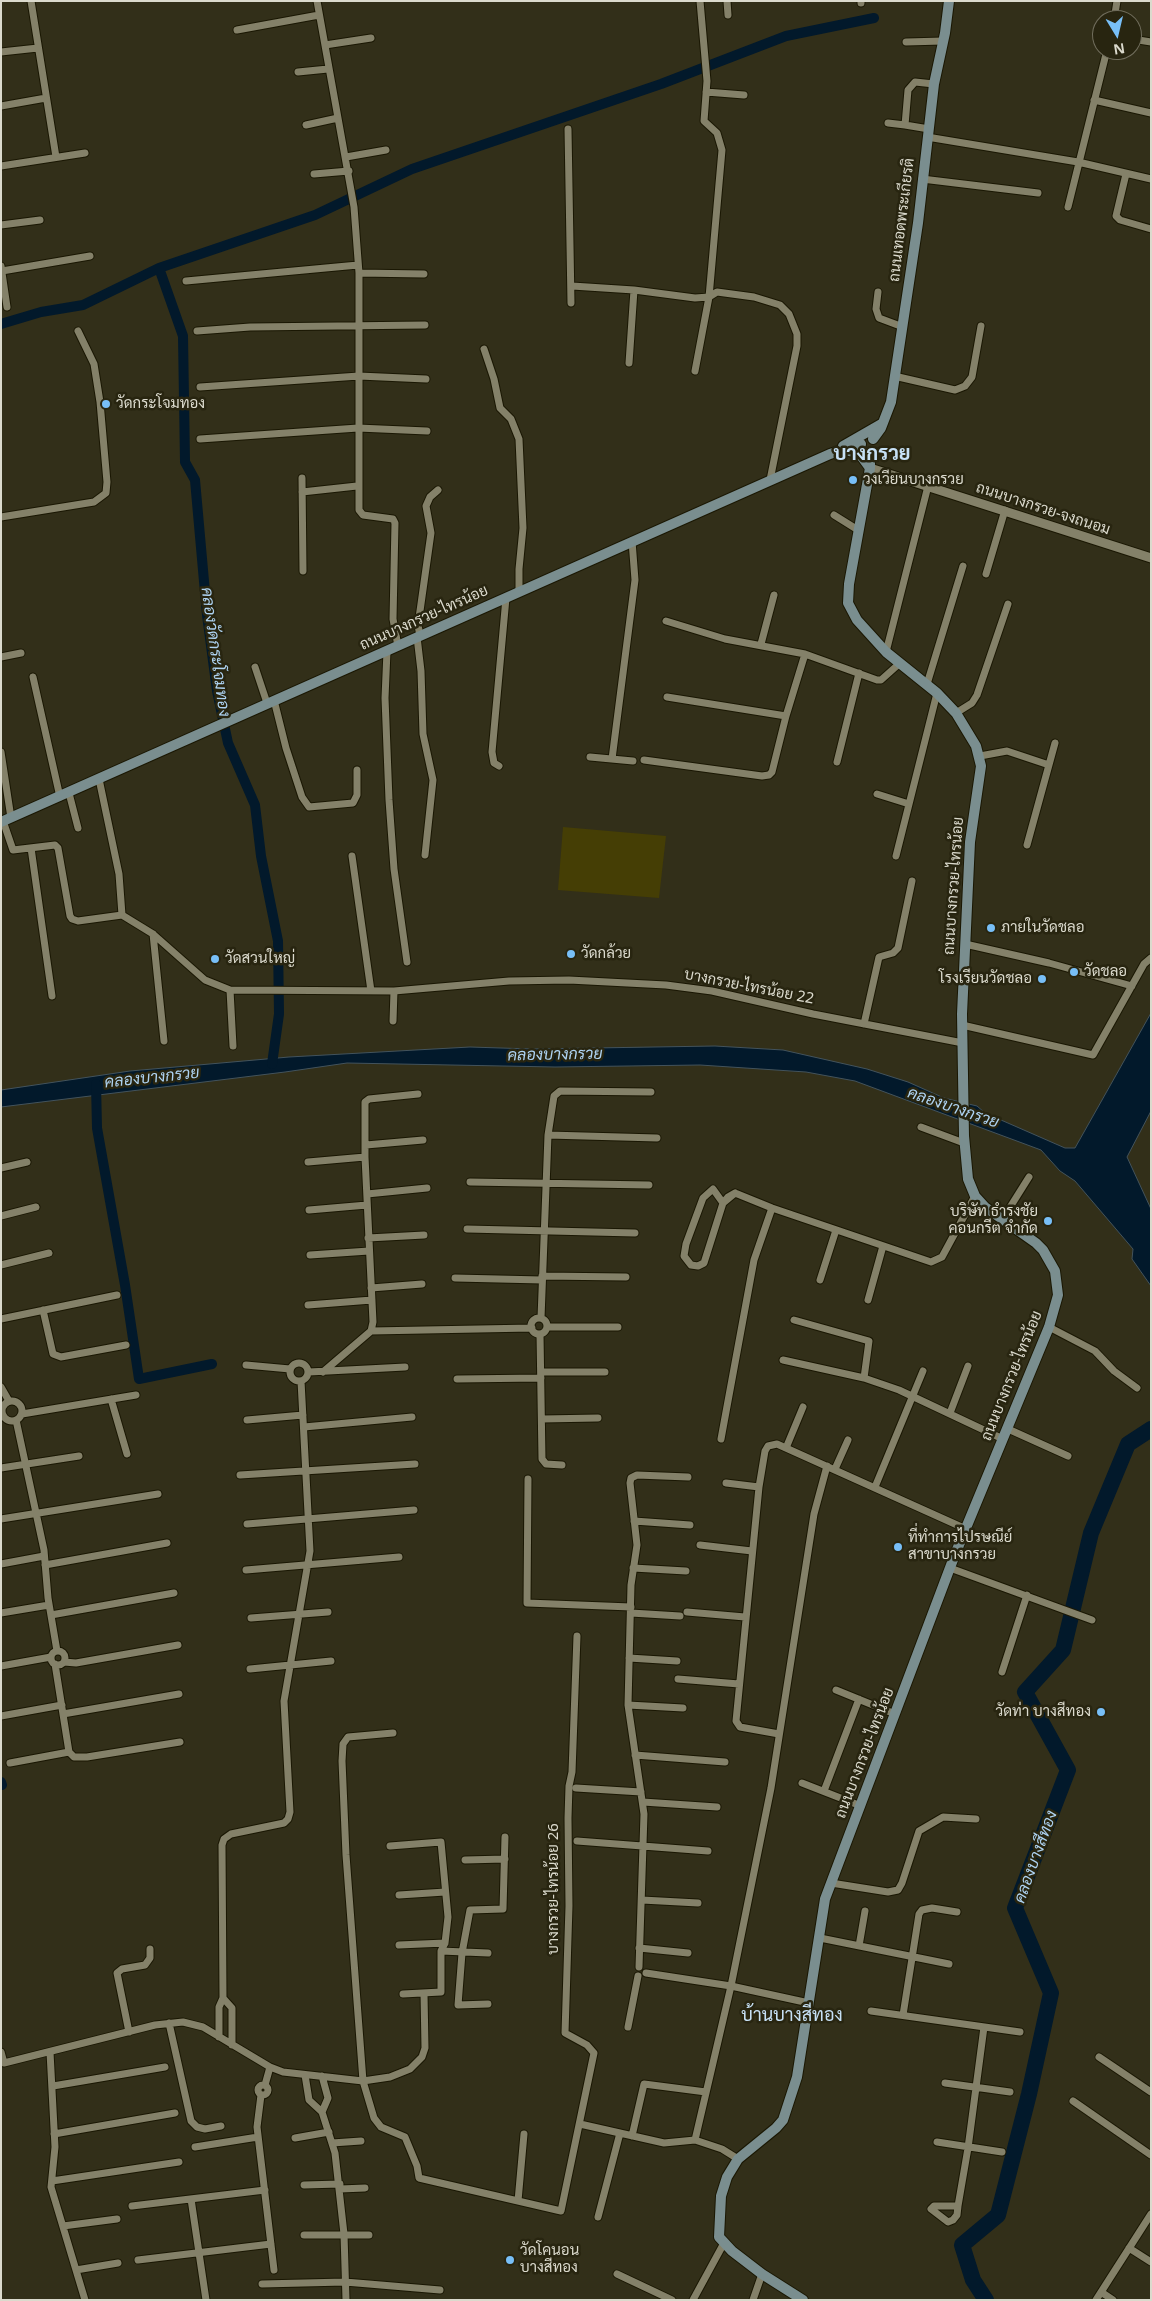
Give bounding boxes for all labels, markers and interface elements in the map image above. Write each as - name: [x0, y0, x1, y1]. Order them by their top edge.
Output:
- north arrow: [1092, 10, 1142, 60]
- text: N: [1112, 39, 1126, 60]
- street label: ถนนเทอดพระเกียรติ: [885, 157, 919, 283]
- place label: วัดกระโจมทอง: [116, 395, 205, 413]
- marker: วัดกระโจมทอง: [100, 398, 112, 410]
- district label: บางกรวย: [833, 442, 911, 466]
- place label: วงเวียนบางกรวย: [863, 471, 964, 489]
- marker: วงเวียนบางกรวย: [847, 474, 859, 486]
- street label: ถนนบางกรวย-จงถนอม: [974, 479, 1112, 539]
- street label: ถนนบางกรวย-ไทรน้อย: [357, 582, 491, 654]
- water label: คลองวัดกระโจมทอง: [196, 586, 234, 718]
- street label: ถนนบางกรวย-ไทรน้อย: [940, 816, 968, 956]
- place label: ภายในวัดชลอ: [1001, 919, 1084, 937]
- marker: ภายในวัดชลอ: [985, 922, 997, 934]
- place label: วัดกล้วย: [581, 945, 631, 963]
- marker: วัดกล้วย: [565, 948, 577, 960]
- place label: วัดสวนใหญ่: [225, 950, 295, 968]
- marker: วัดสวนใหญ่: [209, 953, 221, 965]
- place label: วัดชลอ: [1084, 963, 1127, 981]
- street label: บางกรวย-ไทรน้อย 22: [683, 966, 815, 1008]
- marker: วัดชลอ: [1068, 966, 1080, 978]
- place label: โรงเรียนวัดชลอ: [939, 970, 1032, 988]
- marker: โรงเรียนวัดชลอ: [1036, 973, 1048, 985]
- water label: คลองบางกรวย: [507, 1045, 603, 1065]
- water label: คลองบางกรวย: [104, 1063, 200, 1093]
- water label: คลองบางกรวย: [905, 1083, 1001, 1133]
- place label: บริษัท ธำรงชัย คอนกรีต จำกัด: [949, 1203, 1038, 1238]
- marker: บริษัท ธำรงชัย คอนกรีต จำกัด: [1042, 1215, 1054, 1227]
- street label: ถนนบางกรวย-ไทรน้อย: [978, 1308, 1046, 1444]
- place label: ที่ทำการไปรษณีย์ สาขาบางกรวย: [908, 1529, 1012, 1564]
- marker: ที่ทำการไปรษณีย์ สาขาบางกรวย: [892, 1541, 904, 1553]
- street label: ถนนบางกรวย-ไทรน้อย: [832, 1685, 898, 1821]
- place label: วัดท่า บางสีทอง: [995, 1703, 1091, 1721]
- marker: วัดท่า บางสีทอง: [1095, 1706, 1107, 1718]
- water label: คลองบางสีทอง: [1010, 1808, 1062, 1906]
- street label: บางกรวย-ไทรน้อย 26: [545, 1823, 563, 1955]
- district label: บ้านบางสีทอง: [741, 2005, 843, 2027]
- place label: วัดโคนอน บางสีทอง: [520, 2242, 579, 2277]
- marker: วัดโคนอน บางสีทอง: [504, 2254, 516, 2266]

